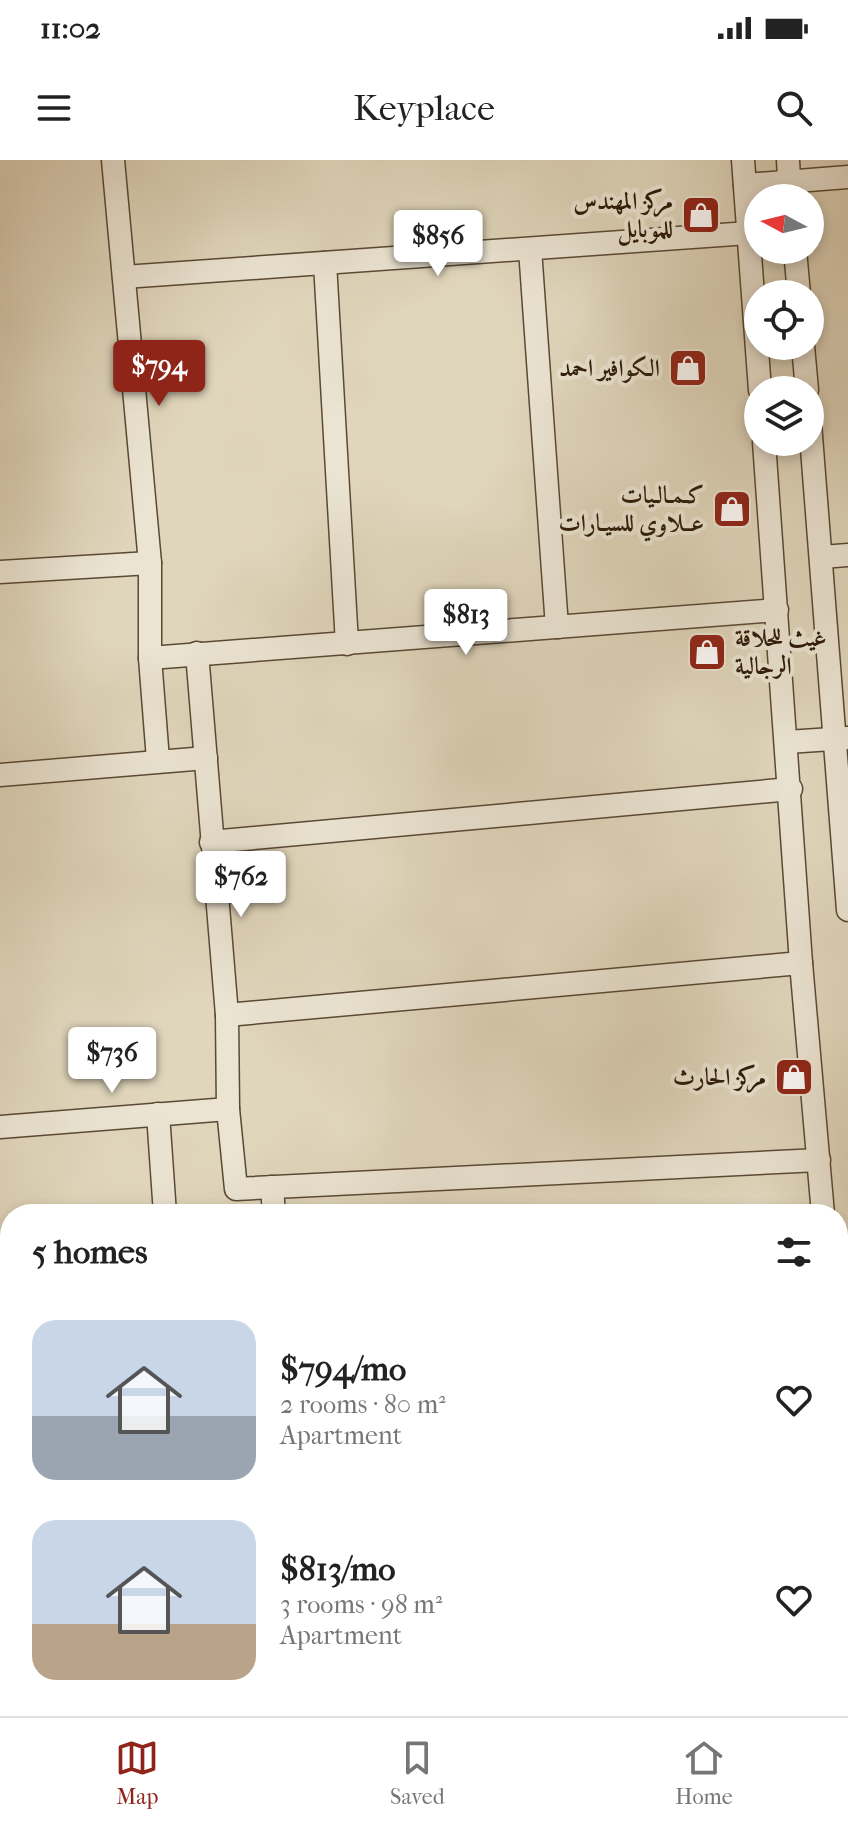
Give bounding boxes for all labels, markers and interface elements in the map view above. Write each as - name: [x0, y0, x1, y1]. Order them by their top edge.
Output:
- text: 11:02: [40, 11, 101, 46]
- icon: menu: [32, 86, 76, 130]
- icon: search: [772, 86, 816, 130]
- text: Keyplace: [353, 87, 495, 129]
- north arrow: [744, 184, 824, 264]
- map controls: [744, 184, 824, 456]
- place label: مركز المهندس للموبايل: [573, 187, 673, 246]
- shop icon: مركز المهندس للموبايل: [680, 194, 722, 236]
- pin: $856: [391, 210, 485, 278]
- text: $856: [412, 220, 464, 251]
- button: locate: [744, 280, 824, 360]
- pin: $794: [112, 340, 206, 408]
- shop icon: الكوافير احمد: [667, 347, 709, 389]
- text: $794: [131, 350, 187, 381]
- place label: الكوافير احمد: [559, 354, 660, 383]
- button: layers: [744, 376, 824, 456]
- place label: كـمـالـيات عــلاوي للسيـارات: [559, 481, 704, 542]
- shop icon: كـمـالـيات عــلاوي للسيـارات: [711, 488, 753, 530]
- pin: $813: [419, 589, 513, 657]
- text: $813: [442, 599, 490, 630]
- place label: غيث للحلاقة الرجالية: [735, 624, 826, 680]
- shop icon: غيث للحلاقة الرجالية: [686, 631, 728, 673]
- pin: $762: [194, 851, 288, 919]
- text: $762: [214, 861, 268, 892]
- pin: $736: [65, 1027, 159, 1095]
- text: $736: [86, 1037, 138, 1068]
- shop icon: مركز الحارث: [773, 1056, 815, 1098]
- place label: مركز الحارث: [673, 1063, 766, 1094]
- icon: filters: [772, 1230, 816, 1274]
- text: 5 homes: [32, 1232, 147, 1272]
- text: $794/mo: [280, 1349, 406, 1389]
- icon: home: [96, 1352, 192, 1448]
- icon: heart: [772, 1378, 816, 1422]
- text: 2 rooms · 80 m²: [280, 1389, 446, 1420]
- text: Apartment: [280, 1420, 402, 1451]
- text: $813/mo: [280, 1549, 396, 1589]
- icon: home: [96, 1552, 192, 1648]
- icon: heart: [772, 1578, 816, 1622]
- text: 3 rooms · 98 m²: [280, 1589, 442, 1620]
- text: Apartment: [280, 1620, 402, 1651]
- tab: Map: [115, 1736, 159, 1810]
- tab: Saved: [390, 1736, 445, 1810]
- tab: Home: [675, 1736, 733, 1810]

